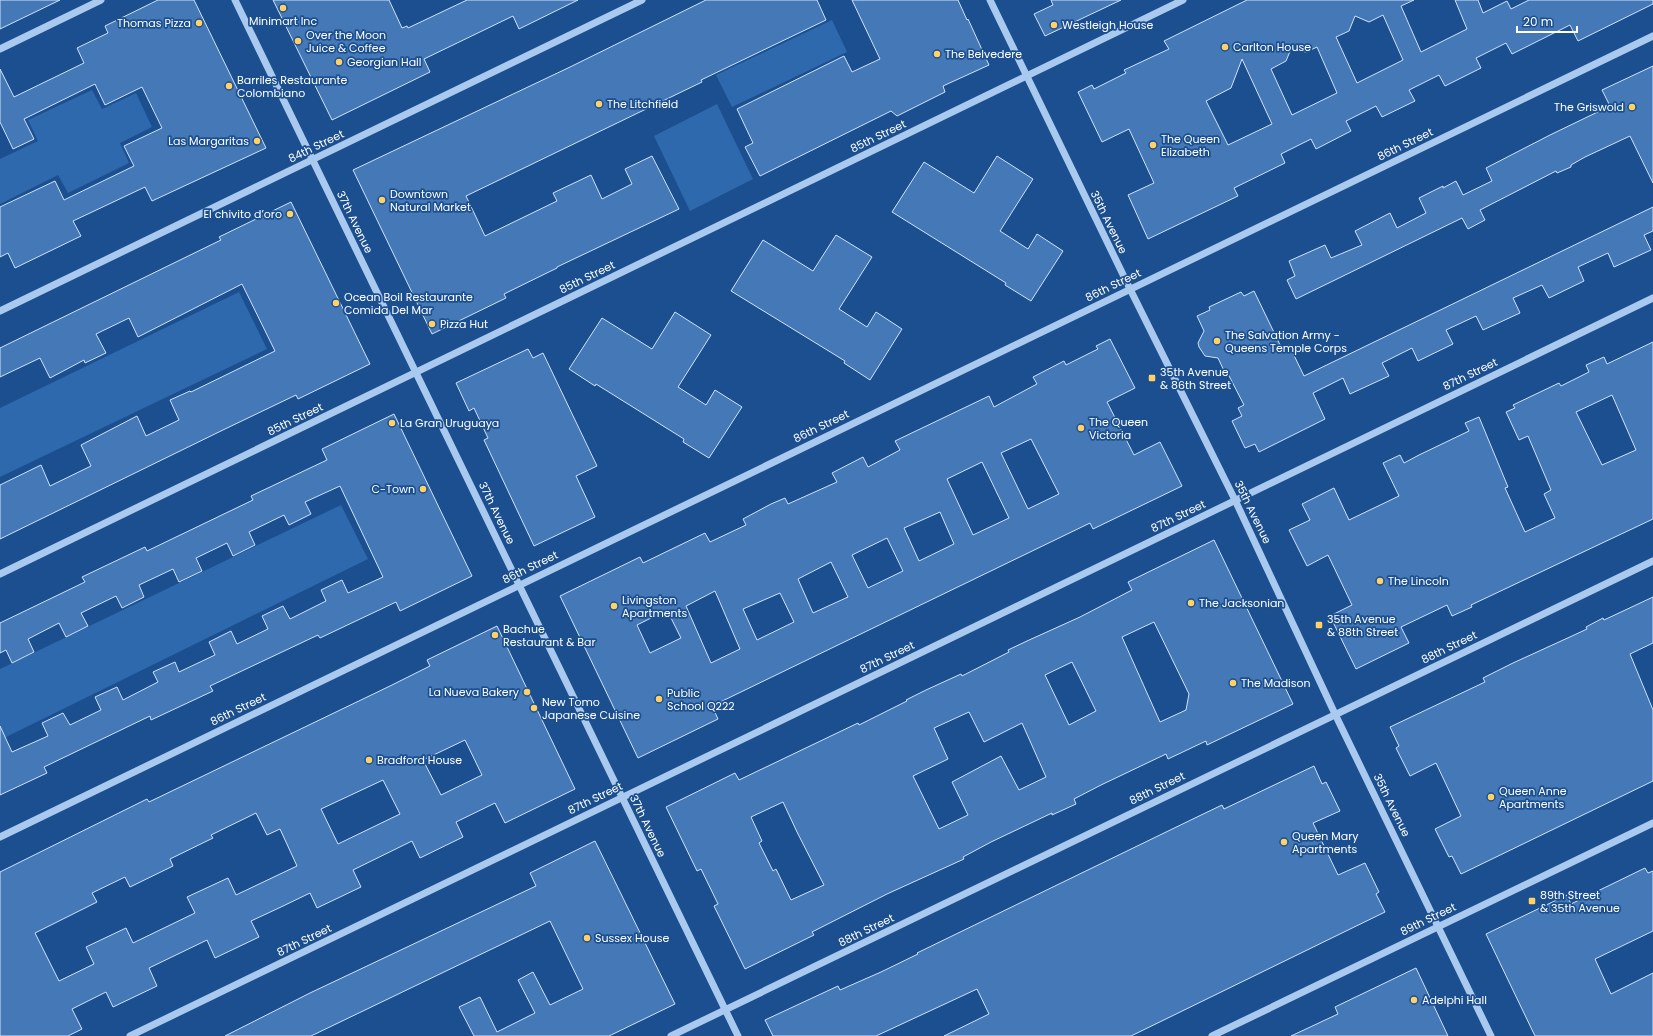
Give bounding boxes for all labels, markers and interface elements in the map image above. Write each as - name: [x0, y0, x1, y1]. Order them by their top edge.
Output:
- marker: Minimart Inc: [278, 3, 288, 13]
- scale bar: [1517, 8, 1577, 34]
- place label: Minimart Inc: [249, 13, 317, 29]
- text: 20 m: [1523, 13, 1553, 30]
- place label: Thomas Pizza: [117, 15, 191, 31]
- place label: Westleigh House: [1062, 17, 1153, 33]
- marker: Thomas Pizza: [194, 18, 204, 28]
- marker: Westleigh House: [1049, 20, 1059, 30]
- place label: Over the Moon Juice & Coffee: [306, 27, 386, 56]
- marker: Over the Moon Juice & Coffee: [293, 36, 303, 46]
- place label: Carlton House: [1233, 39, 1311, 55]
- marker: Carlton House: [1220, 42, 1230, 52]
- place label: The Belvedere: [945, 46, 1022, 62]
- marker: The Belvedere: [932, 49, 942, 59]
- place label: Georgian Hall: [347, 54, 422, 70]
- marker: Georgian Hall: [334, 57, 344, 67]
- place label: Barriles Restaurante Colombiano: [237, 72, 348, 101]
- marker: Barriles Restaurante Colombiano: [224, 81, 234, 91]
- place label: The Litchfield: [607, 96, 678, 112]
- marker: The Litchfield: [594, 99, 604, 109]
- place label: The Griswold: [1554, 99, 1624, 115]
- marker: The Griswold: [1627, 102, 1637, 112]
- street label: 85th Street: [848, 116, 908, 156]
- street label: 86th Street: [1374, 124, 1436, 164]
- street label: 84th Street: [286, 126, 346, 166]
- place label: The Queen Elizabeth: [1161, 131, 1220, 160]
- place label: Las Margaritas: [168, 133, 249, 149]
- marker: Las Margaritas: [252, 136, 262, 146]
- marker: The Queen Elizabeth: [1148, 140, 1158, 150]
- place label: Downtown Natural Market: [390, 186, 471, 215]
- street label: 37th Avenue: [333, 188, 377, 256]
- street label: 35th Avenue: [1087, 188, 1131, 257]
- marker: Downtown Natural Market: [377, 195, 387, 205]
- place label: El chivito d’oro: [203, 206, 282, 222]
- marker: El chivito d’oro: [285, 209, 295, 219]
- street label: 85th Street: [557, 257, 617, 297]
- street label: 86th Street: [1082, 265, 1144, 305]
- place label: Ocean Boil Restaurante Comida Del Mar: [344, 289, 473, 318]
- marker: Ocean Boil Restaurante Comida Del Mar: [331, 298, 341, 308]
- place label: Pizza Hut: [440, 316, 488, 332]
- marker: Pizza Hut: [427, 319, 437, 329]
- place label: The Salvation Army - Queens Temple Corps: [1225, 327, 1347, 356]
- marker: The Salvation Army - Queens Temple Corps: [1212, 336, 1222, 346]
- street label: 87th Street: [1440, 354, 1500, 394]
- place label: 35th Avenue & 86th Street: [1160, 364, 1231, 393]
- marker: 35th Avenue & 86th Street: [1147, 373, 1157, 383]
- street label: 85th Street: [265, 399, 325, 439]
- street label: 86th Street: [790, 406, 852, 446]
- place label: The Queen Victoria: [1089, 414, 1148, 443]
- place label: La Gran Uruguaya: [400, 415, 499, 431]
- marker: La Gran Uruguaya: [387, 418, 397, 428]
- marker: The Queen Victoria: [1076, 423, 1086, 433]
- street label: 35th Avenue: [1231, 478, 1275, 547]
- street label: 37th Avenue: [475, 479, 519, 547]
- place label: C-Town: [371, 481, 415, 497]
- marker: C-Town: [418, 484, 428, 494]
- street label: 87th Street: [1148, 496, 1208, 536]
- street label: 86th Street: [499, 547, 561, 587]
- place label: The Lincoln: [1388, 573, 1449, 589]
- marker: The Lincoln: [1375, 576, 1385, 586]
- place label: Livingston Apartments: [622, 592, 688, 621]
- place label: The Jacksonian: [1199, 595, 1284, 611]
- marker: The Jacksonian: [1186, 598, 1196, 608]
- marker: Livingston Apartments: [609, 601, 619, 611]
- place label: 35th Avenue & 88th Street: [1327, 611, 1398, 640]
- marker: 35th Avenue & 88th Street: [1314, 620, 1324, 630]
- place label: Bachue Restaurant & Bar: [503, 621, 596, 650]
- street label: 88th Street: [1418, 627, 1480, 667]
- marker: Bachue Restaurant & Bar: [490, 630, 500, 640]
- street label: 87th Street: [857, 637, 917, 677]
- place label: The Madison: [1241, 675, 1311, 691]
- marker: The Madison: [1228, 678, 1238, 688]
- place label: La Nueva Bakery: [429, 684, 520, 700]
- place label: Public School Q222: [667, 685, 735, 714]
- marker: La Nueva Bakery: [522, 687, 532, 697]
- street label: 86th Street: [207, 689, 269, 729]
- place label: New Tomo Japanese Cuisine: [542, 694, 640, 723]
- marker: Public School Q222: [654, 694, 664, 704]
- marker: New Tomo Japanese Cuisine: [529, 703, 539, 713]
- place label: Bradford House: [377, 752, 462, 768]
- marker: Bradford House: [364, 755, 374, 765]
- street label: 88th Street: [1126, 768, 1188, 808]
- street label: 35th Avenue: [1370, 771, 1414, 840]
- street label: 87th Street: [565, 778, 625, 818]
- place label: Queen Anne Apartments: [1499, 783, 1567, 812]
- street label: 37th Avenue: [626, 792, 670, 860]
- marker: Queen Anne Apartments: [1486, 792, 1496, 802]
- place label: Queen Mary Apartments: [1292, 828, 1359, 857]
- marker: Queen Mary Apartments: [1279, 837, 1289, 847]
- place label: 89th Street & 35th Avenue: [1540, 887, 1620, 916]
- marker: 89th Street & 35th Avenue: [1527, 896, 1537, 906]
- street label: 89th Street: [1398, 899, 1458, 939]
- street label: 88th Street: [835, 910, 897, 950]
- street label: 87th Street: [274, 920, 334, 960]
- place label: Sussex House: [595, 930, 669, 946]
- marker: Sussex House: [582, 933, 592, 943]
- place label: Adelphi Hall: [1422, 992, 1487, 1008]
- marker: Adelphi Hall: [1409, 995, 1419, 1005]

